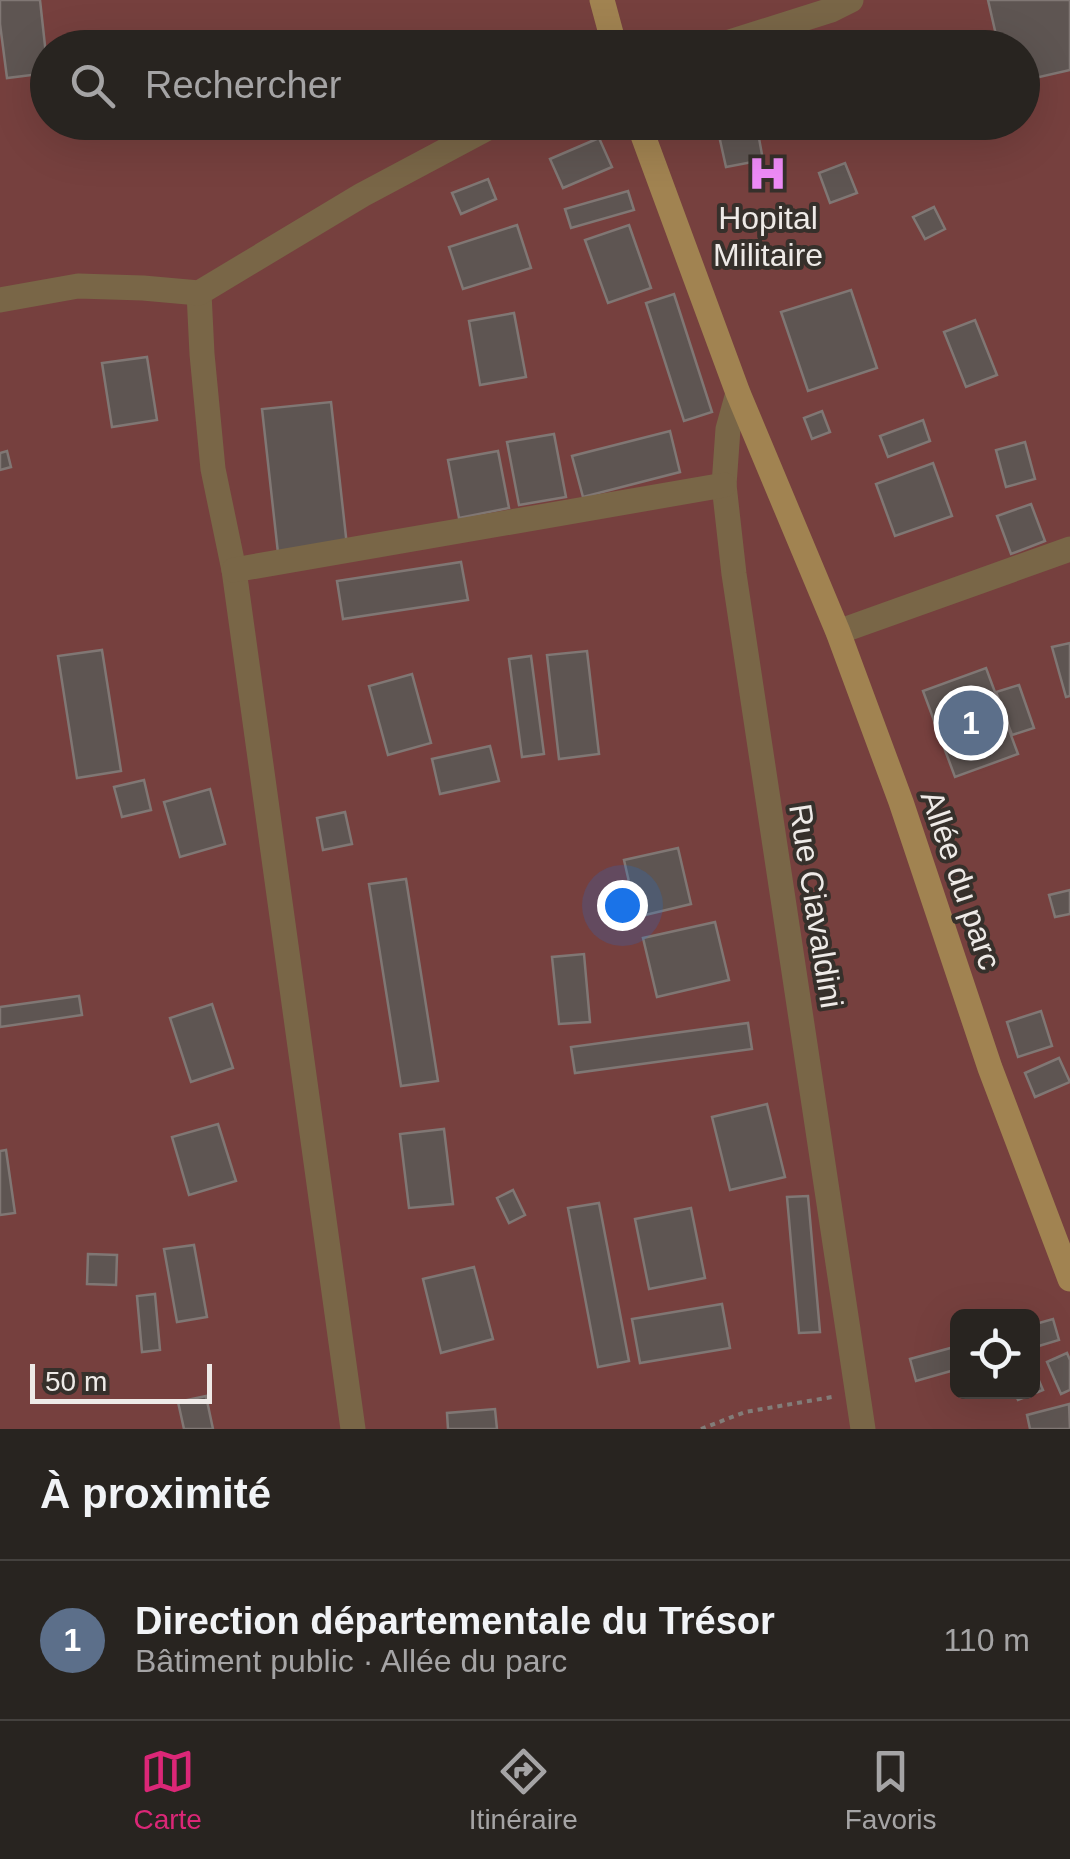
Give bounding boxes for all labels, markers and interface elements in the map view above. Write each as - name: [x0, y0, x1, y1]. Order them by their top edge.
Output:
- search box: [30, 30, 1040, 140]
- icon: search: [65, 58, 120, 113]
- text: Rechercher: [145, 64, 341, 106]
- hospital icon: Hopital Militaire: [747, 152, 789, 194]
- place label: Hopital Militaire: [713, 200, 823, 273]
- pin: 1: [938, 686, 1004, 760]
- street label: Allée du parc: [914, 786, 1008, 974]
- street label: Rue Ciavaldini: [782, 801, 850, 1011]
- your location: [597, 880, 648, 931]
- map controls: [950, 1309, 1040, 1399]
- button: locate: [950, 1309, 1040, 1399]
- scale bar: [30, 1359, 212, 1404]
- text: 50 m: [45, 1366, 107, 1397]
- text: À proximité: [40, 1470, 271, 1517]
- text: Direction départementale du Trésor: [135, 1600, 775, 1642]
- text: 1: [64, 1622, 81, 1658]
- text: 110 m: [943, 1622, 1030, 1658]
- text: Bâtiment public · Allée du parc: [135, 1643, 567, 1679]
- tab: Carte: [133, 1744, 202, 1836]
- tab: Itinéraire: [469, 1744, 578, 1836]
- tab: Favoris: [845, 1744, 937, 1836]

